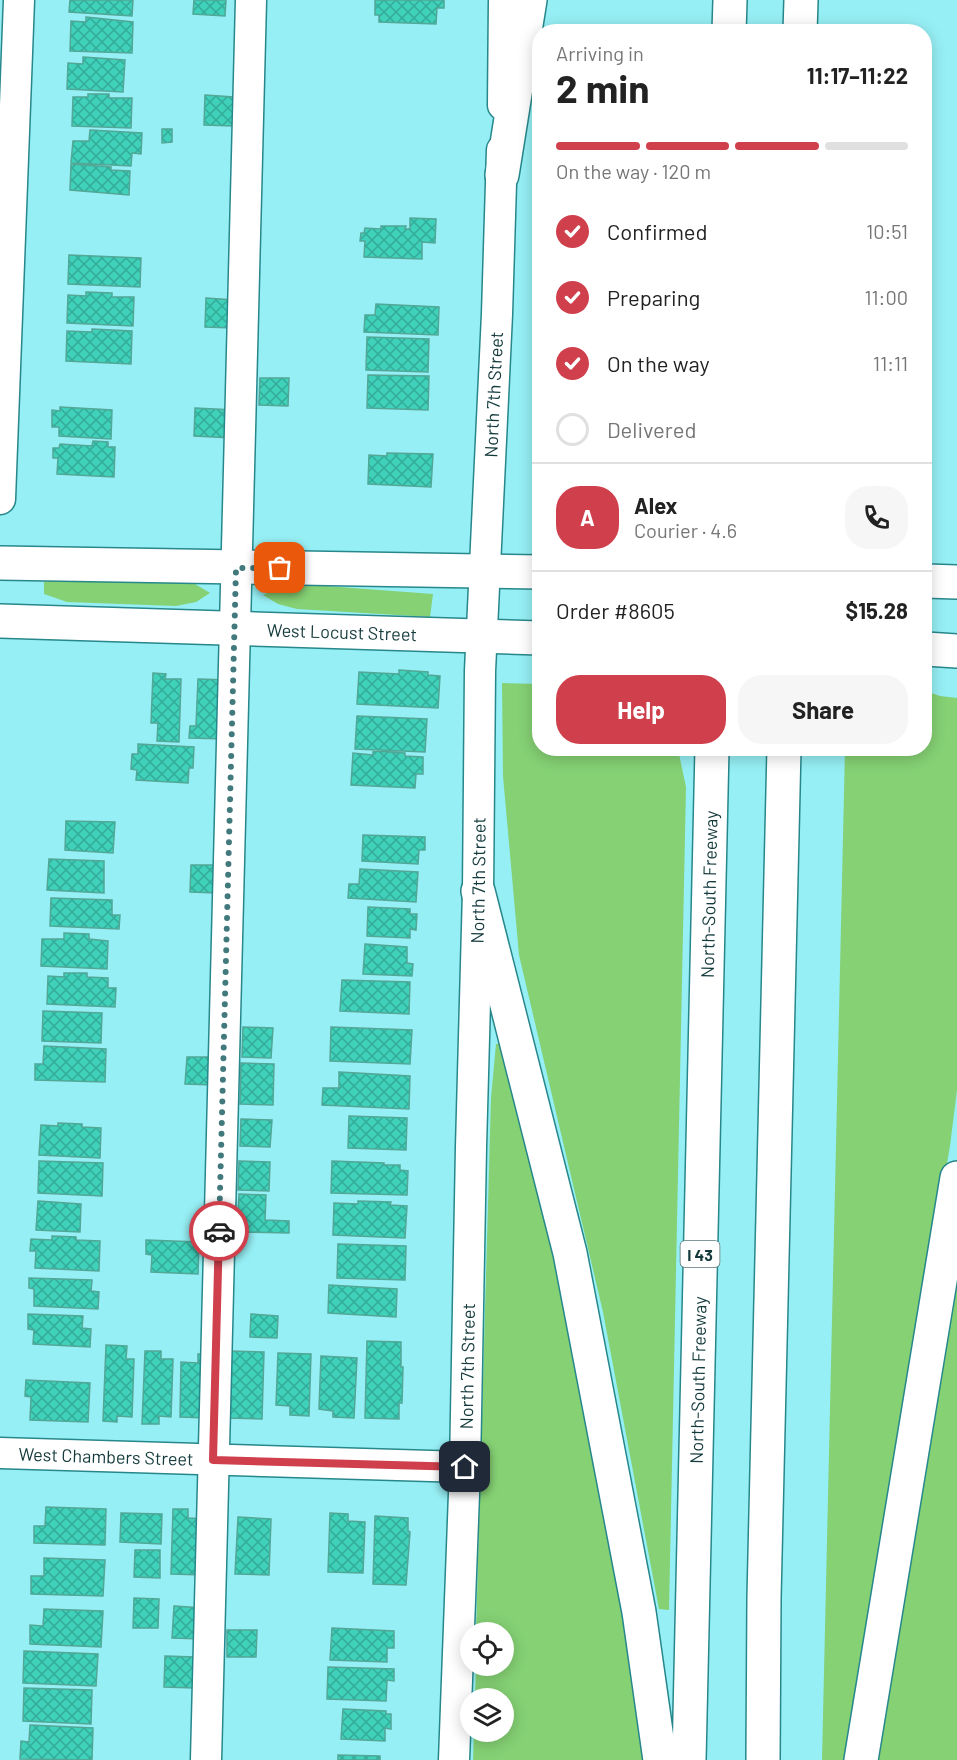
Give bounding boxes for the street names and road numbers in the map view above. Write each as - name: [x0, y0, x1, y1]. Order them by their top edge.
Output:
- street label: North 7th Street: [479, 331, 507, 458]
- street label: West Locust Street: [266, 618, 417, 645]
- street label: North-South Freeway: [696, 810, 722, 978]
- street label: North 7th Street: [466, 817, 490, 944]
- road number: I 43: [680, 1241, 720, 1267]
- street label: North-South Freeway: [685, 1296, 711, 1464]
- street label: North 7th Street: [455, 1303, 479, 1430]
- street label: West Chambers Street: [18, 1443, 194, 1470]

